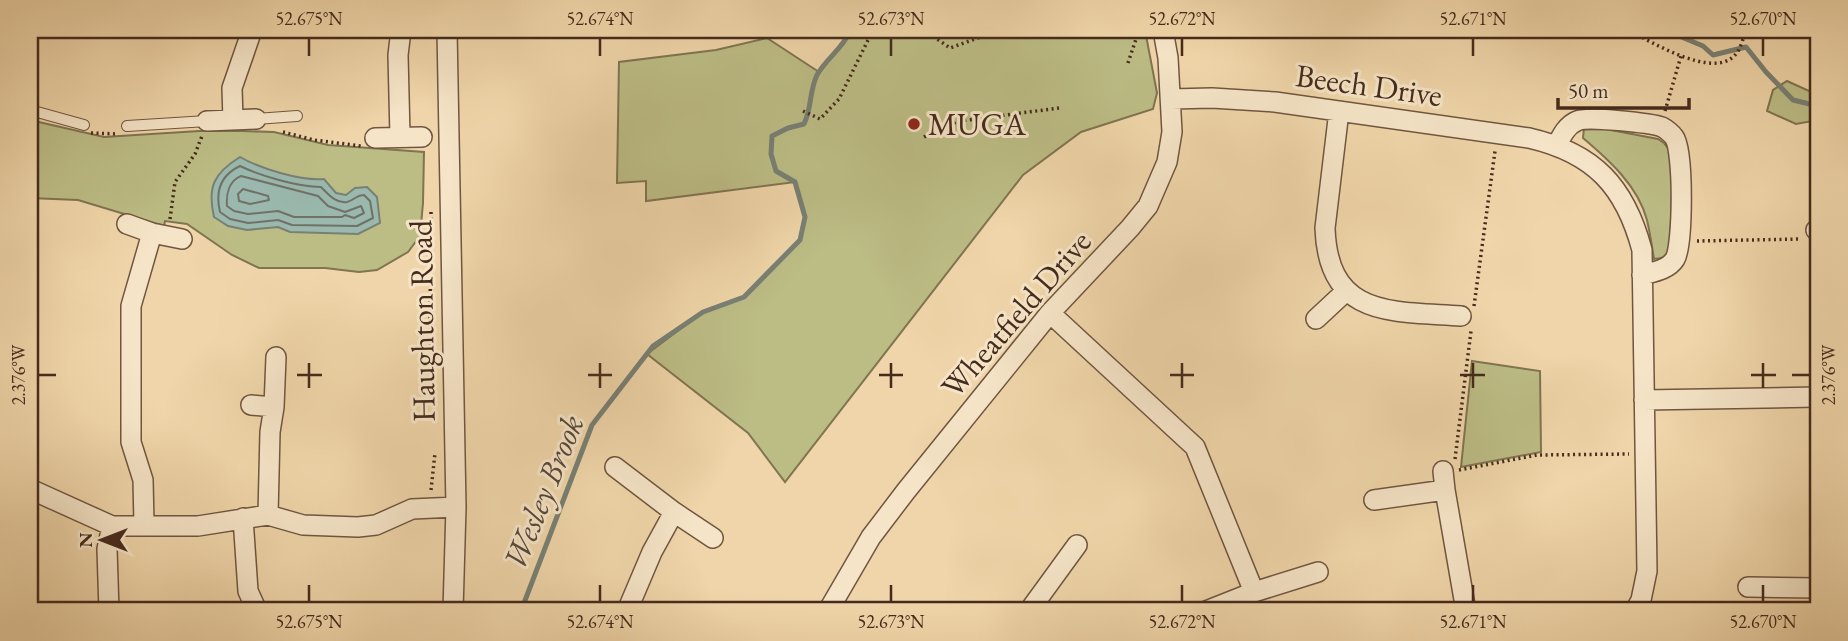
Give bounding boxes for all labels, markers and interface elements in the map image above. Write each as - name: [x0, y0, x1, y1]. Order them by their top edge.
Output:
- text: 52.675°N: [276, 7, 343, 30]
- text: 52.674°N: [567, 7, 634, 30]
- text: 52.673°N: [858, 7, 925, 30]
- text: 52.672°N: [1149, 7, 1216, 30]
- text: 52.671°N: [1440, 7, 1507, 30]
- text: 52.670°N: [1730, 7, 1797, 30]
- street label: Beech Drive: [1293, 54, 1445, 116]
- scale bar: [1558, 66, 1689, 110]
- text: 50 m: [1568, 77, 1609, 104]
- place label: MUGA: [928, 103, 1027, 145]
- marker: MUGA: [906, 116, 922, 132]
- street label: Haughton Road: [399, 219, 445, 422]
- street label: Wheatfield Drive: [932, 221, 1100, 407]
- text: 2.376°W: [7, 344, 30, 405]
- text: 2.376°W: [1817, 344, 1840, 405]
- water label: Wesley Brook: [493, 408, 593, 576]
- north arrow: [66, 504, 136, 574]
- text: N: [73, 532, 98, 548]
- text: 52.675°N: [276, 610, 343, 633]
- text: 52.674°N: [567, 610, 634, 633]
- text: 52.673°N: [858, 610, 925, 633]
- text: 52.672°N: [1149, 610, 1216, 633]
- text: 52.671°N: [1440, 610, 1507, 633]
- text: 52.670°N: [1730, 610, 1797, 633]

